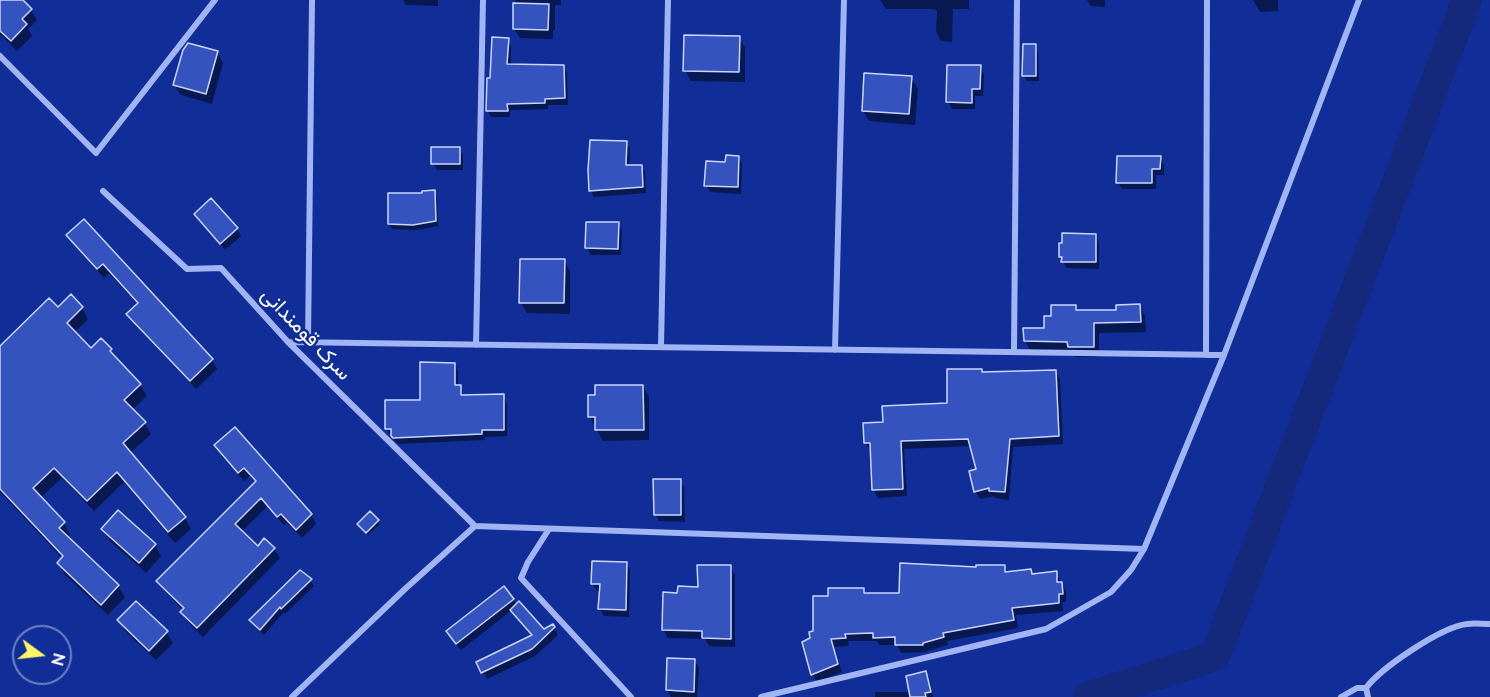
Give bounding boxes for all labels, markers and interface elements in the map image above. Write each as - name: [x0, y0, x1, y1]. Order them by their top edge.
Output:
- street label: سرک قومندانی: [255, 282, 357, 386]
- north arrow: [12, 625, 72, 685]
- text: N: [47, 651, 69, 668]

